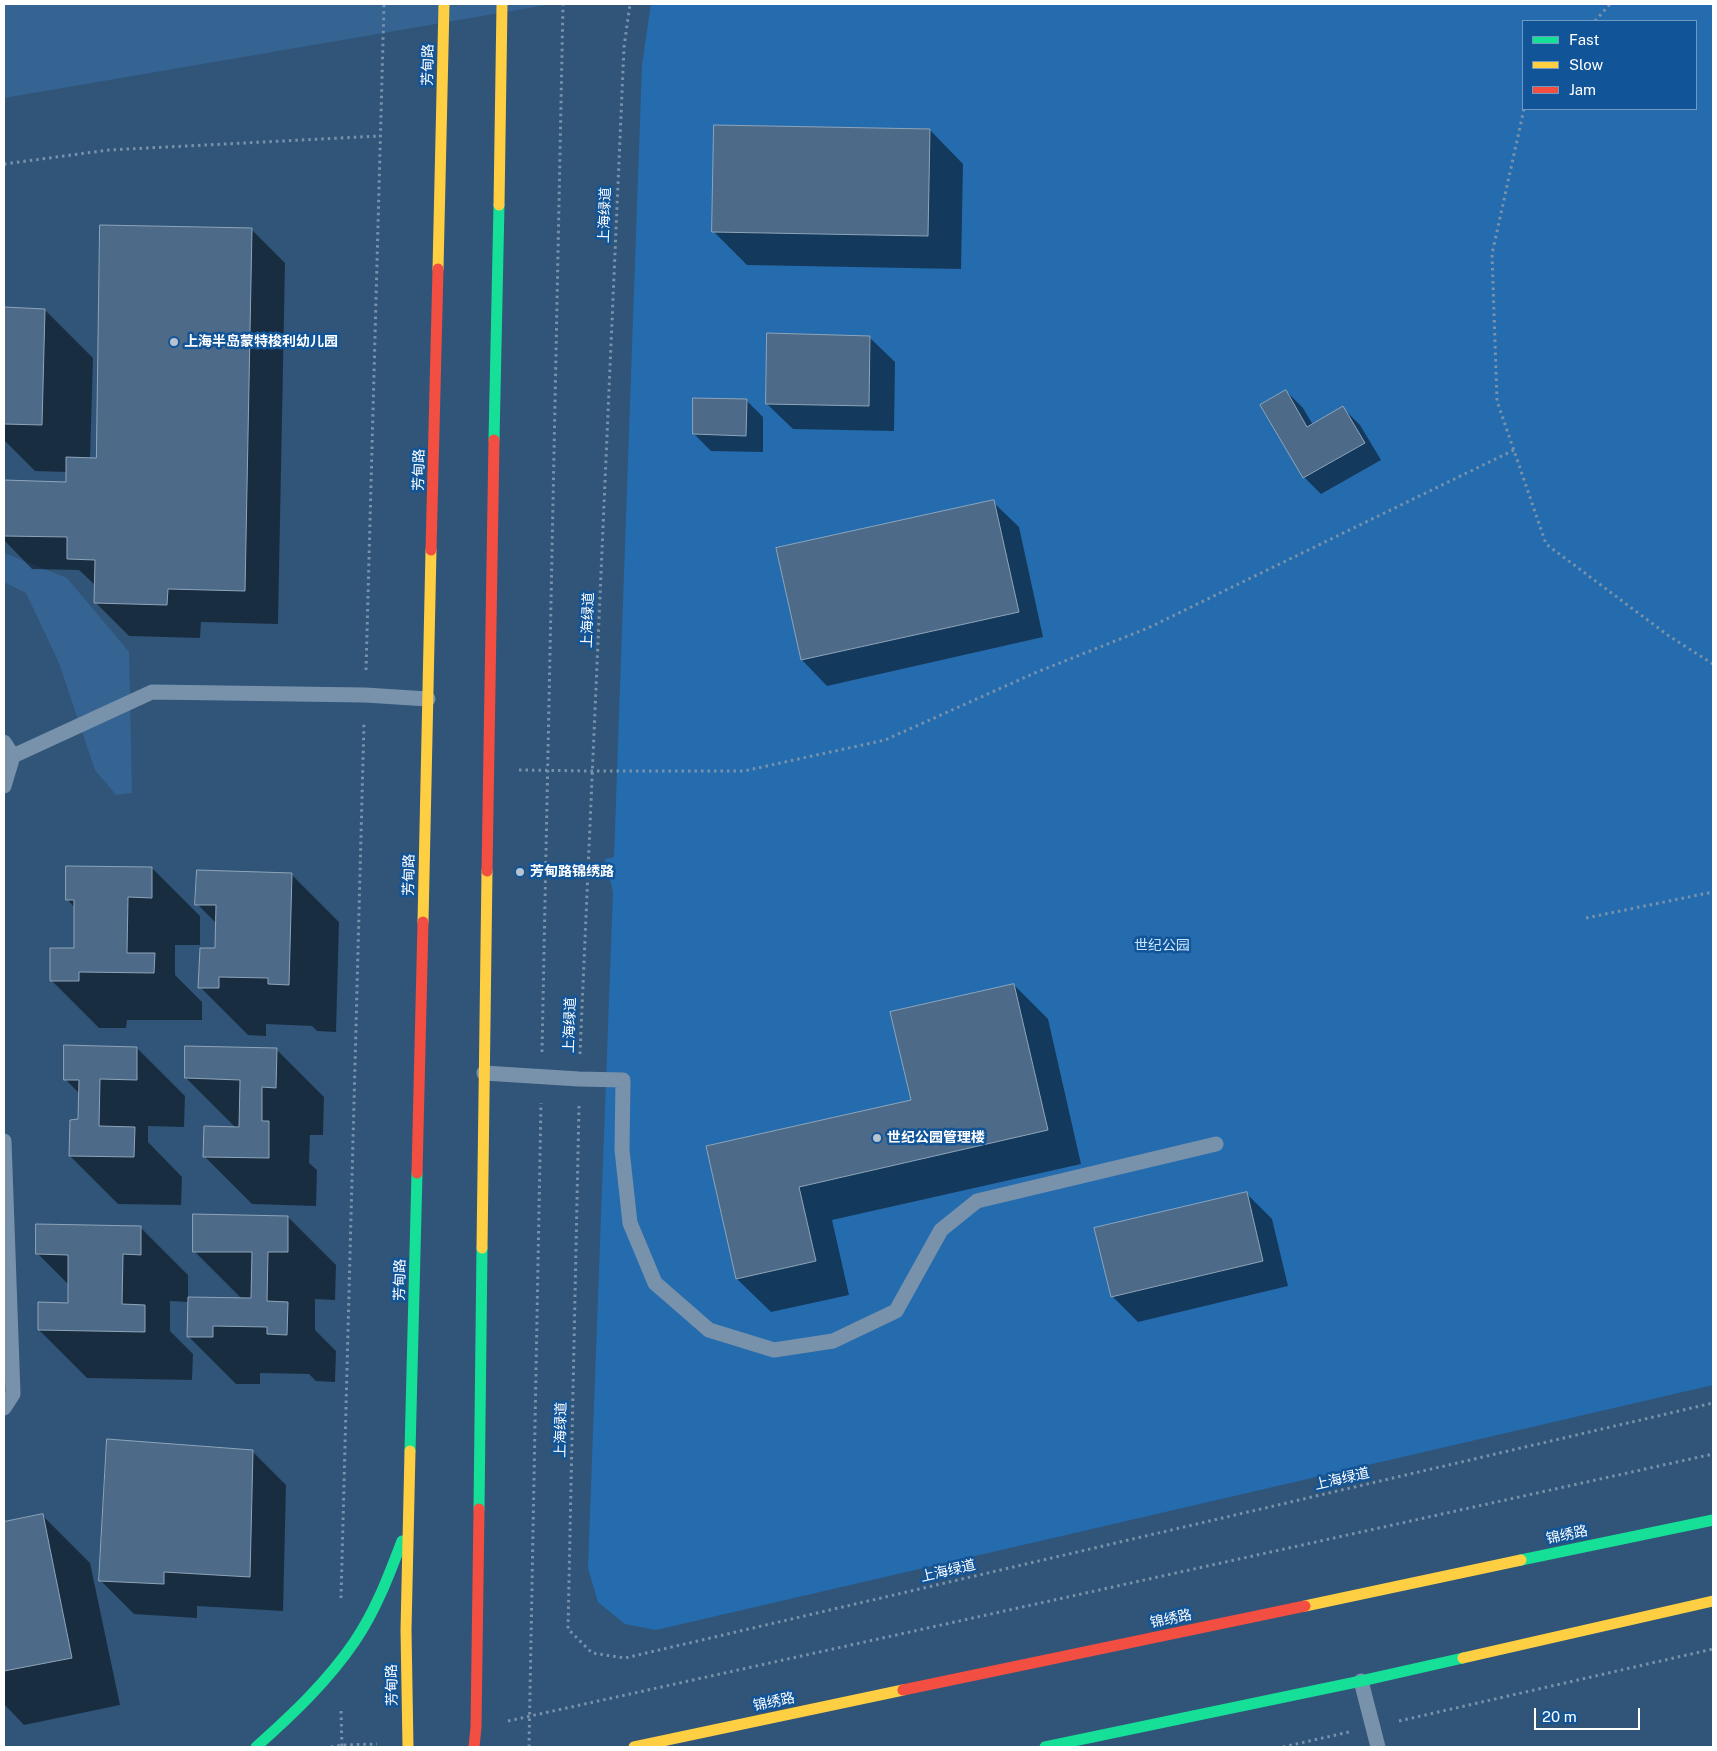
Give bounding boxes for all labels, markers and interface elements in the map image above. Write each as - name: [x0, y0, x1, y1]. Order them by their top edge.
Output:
- legend: [1522, 20, 1697, 110]
- text: Fast: [1569, 31, 1599, 48]
- street label: 芳甸路: [419, 44, 437, 86]
- text: Slow: [1569, 56, 1603, 73]
- text: Jam: [1569, 81, 1596, 98]
- street label: 上海绿道: [596, 187, 614, 243]
- place label: 上海半岛蒙特梭利幼儿园: [184, 334, 338, 350]
- marker: 上海半岛蒙特梭利幼儿园: [168, 336, 180, 348]
- street label: 芳甸路: [410, 449, 428, 491]
- street label: 上海绿道: [579, 592, 597, 648]
- street label: 芳甸路: [400, 854, 418, 896]
- place label: 芳甸路锦绣路: [530, 864, 614, 880]
- marker: 芳甸路锦绣路: [514, 866, 526, 878]
- park label: 世纪公园: [1134, 938, 1190, 954]
- street label: 上海绿道: [561, 997, 579, 1053]
- place label: 世纪公园管理楼: [887, 1130, 985, 1146]
- marker: 世纪公园管理楼: [871, 1132, 883, 1144]
- street label: 芳甸路: [391, 1259, 409, 1301]
- street label: 上海绿道: [552, 1402, 570, 1458]
- street label: 上海绿道: [1313, 1465, 1371, 1493]
- street label: 锦绣路: [1545, 1522, 1589, 1548]
- street label: 上海绿道: [919, 1557, 977, 1585]
- street label: 锦绣路: [1149, 1606, 1193, 1632]
- street label: 芳甸路: [383, 1664, 401, 1706]
- street label: 锦绣路: [752, 1689, 796, 1715]
- scale bar: [1537, 1698, 1643, 1730]
- text: 20 m: [1542, 1708, 1577, 1725]

